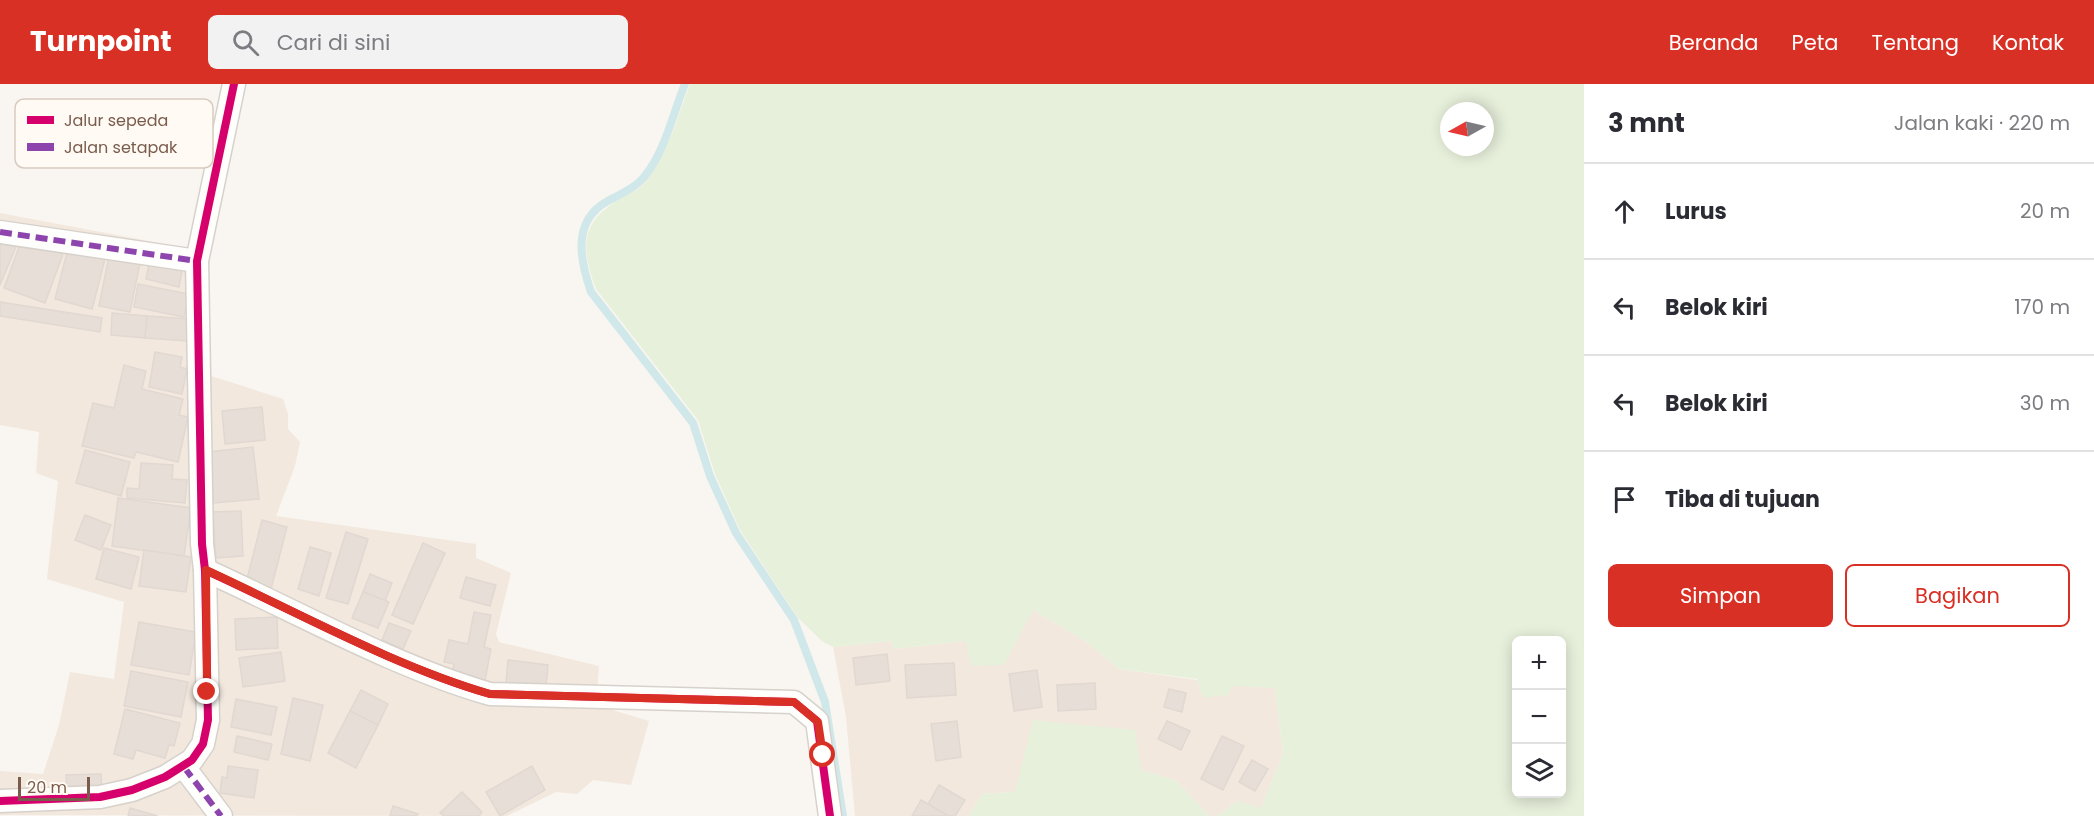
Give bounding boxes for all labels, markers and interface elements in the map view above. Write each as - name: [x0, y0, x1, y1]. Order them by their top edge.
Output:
- search box: [208, 15, 628, 69]
- text: Turnpoint: [30, 22, 172, 61]
- icon: search: [229, 26, 262, 59]
- text: Cari di sini: [277, 27, 391, 58]
- text: Beranda: [1669, 28, 1759, 57]
- text: Peta: [1792, 28, 1839, 57]
- text: Tentang: [1872, 28, 1959, 57]
- text: Kontak: [1992, 28, 2064, 57]
- legend: [15, 99, 213, 168]
- north arrow: [1440, 102, 1494, 156]
- text: 3 mnt: [1608, 105, 1685, 141]
- text: Jalur sepeda: [64, 109, 168, 132]
- text: Jalan kaki · 220 m: [1894, 109, 2070, 137]
- text: Jalan setapak: [64, 136, 178, 159]
- icon: ahead: [1608, 195, 1641, 228]
- text: Lurus: [1665, 196, 1727, 227]
- text: 20 m: [2020, 197, 2070, 225]
- icon: left: [1608, 291, 1641, 324]
- text: Belok kiri: [1665, 292, 1768, 323]
- text: 170 m: [2014, 293, 2070, 321]
- icon: left: [1608, 387, 1641, 420]
- text: Belok kiri: [1665, 388, 1768, 419]
- text: 30 m: [2020, 389, 2070, 417]
- icon: arrive: [1608, 483, 1641, 516]
- text: Tiba di tujuan: [1665, 484, 1820, 515]
- button: Simpan: [1608, 564, 1833, 627]
- button: Bagikan: [1845, 564, 2070, 627]
- map controls: [1512, 636, 1566, 798]
- button: +: [1512, 636, 1566, 690]
- route end: [193, 678, 219, 704]
- button: −: [1512, 690, 1566, 744]
- route start: [809, 741, 835, 767]
- button: layers: [1512, 744, 1566, 798]
- scale bar: [18, 774, 90, 802]
- text: 20 m: [27, 776, 67, 799]

